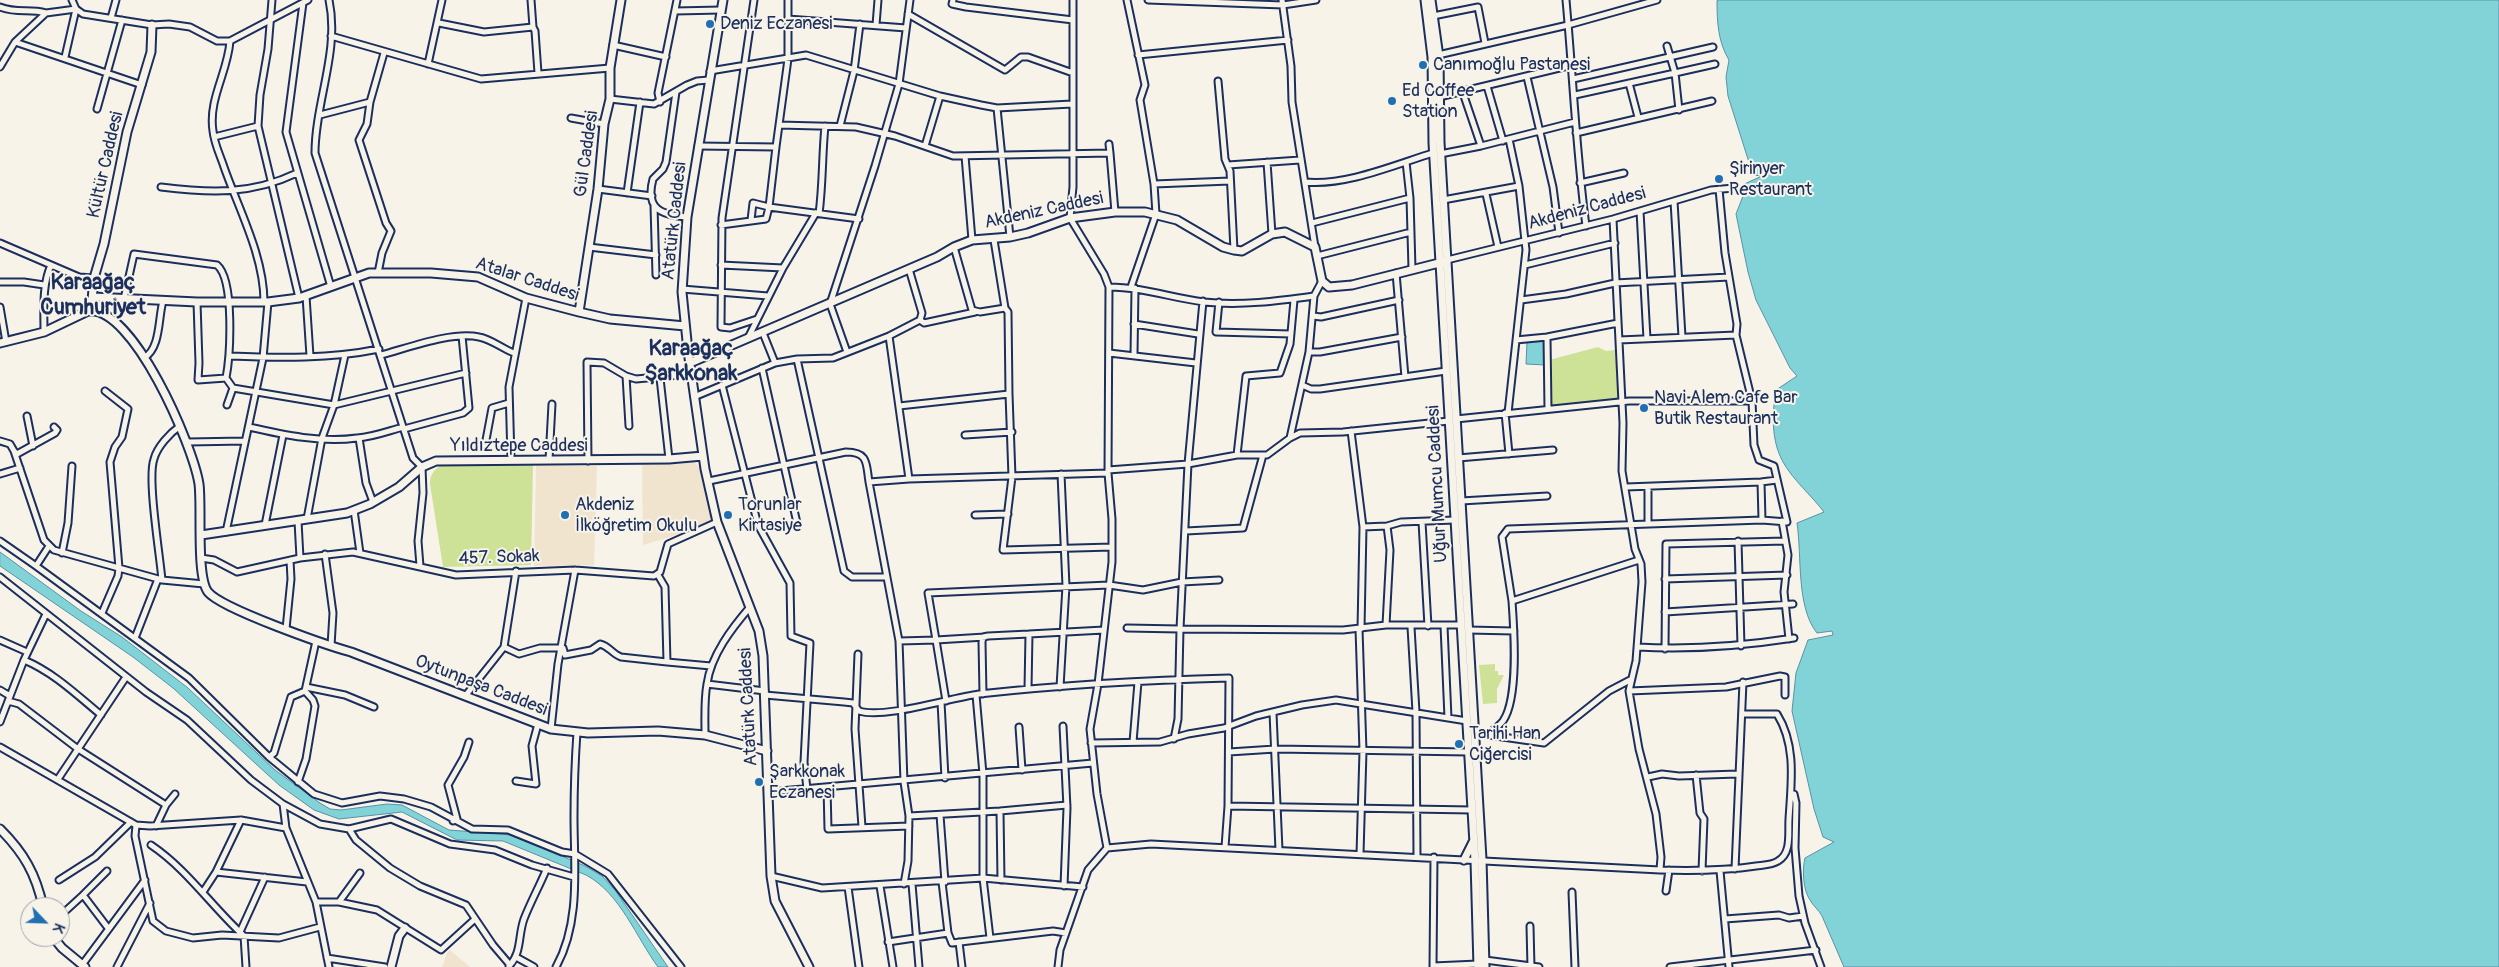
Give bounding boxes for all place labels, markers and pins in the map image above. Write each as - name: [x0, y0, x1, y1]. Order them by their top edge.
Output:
- place label: Deniz Eczanesi: [720, 13, 832, 35]
- marker: Deniz Eczanesi: [704, 18, 716, 30]
- place label: Canımoğlu Pastanesi: [1433, 54, 1590, 76]
- marker: Canımoğlu Pastanesi: [1417, 59, 1429, 71]
- place label: Ed Coffee Station: [1402, 80, 1474, 122]
- marker: Ed Coffee Station: [1386, 95, 1398, 107]
- place label: Şirinyer Restaurant: [1729, 158, 1812, 200]
- marker: Şirinyer Restaurant: [1713, 173, 1725, 185]
- place label: Navi Alem Cafe Bar Butik Restaurant: [1654, 387, 1798, 429]
- marker: Navi Alem Cafe Bar Butik Restaurant: [1638, 402, 1650, 414]
- place label: Akdeniz İlköğretim Okulu: [575, 494, 697, 536]
- place label: Torunlar Kirtasiye: [738, 494, 802, 536]
- marker: Akdeniz İlköğretim Okulu: [559, 509, 571, 521]
- marker: Torunlar Kirtasiye: [722, 509, 734, 521]
- place label: Tarihi Han Ciğercisi: [1469, 723, 1541, 766]
- marker: Tarihi Han Ciğercisi: [1453, 738, 1465, 750]
- place label: Şarkkonak Eczanesi: [769, 761, 845, 804]
- marker: Şarkkonak Eczanesi: [753, 776, 765, 788]

